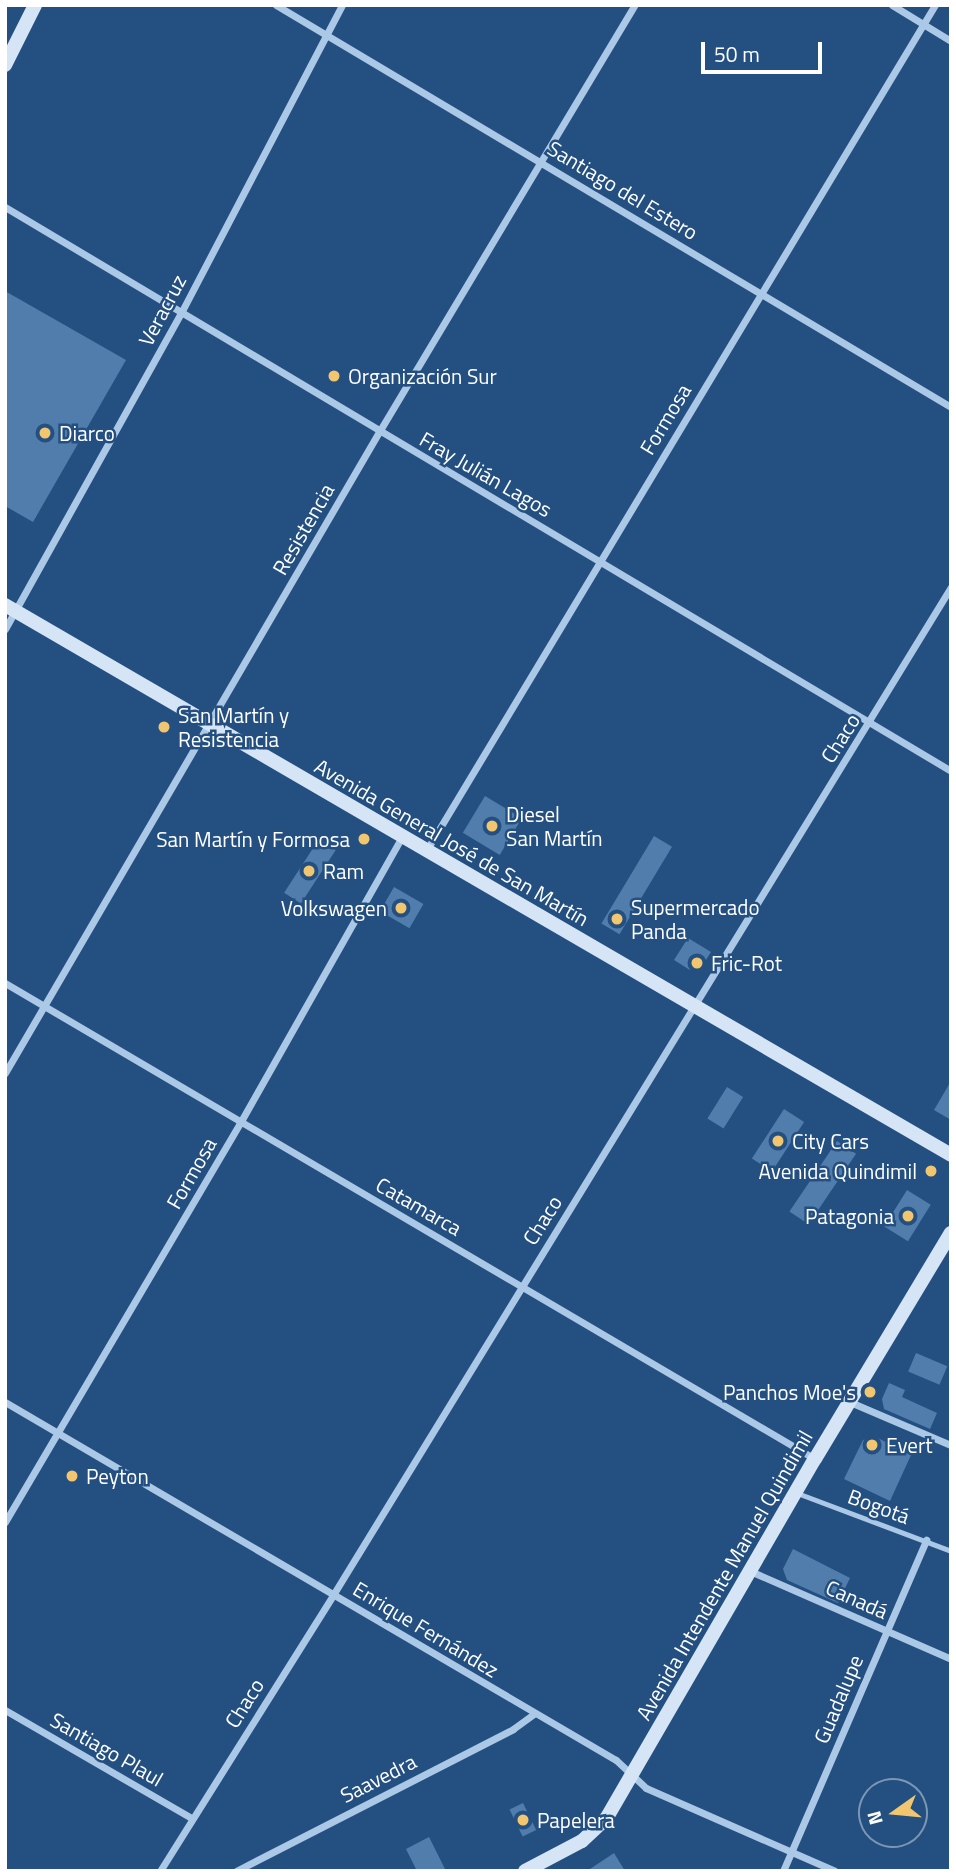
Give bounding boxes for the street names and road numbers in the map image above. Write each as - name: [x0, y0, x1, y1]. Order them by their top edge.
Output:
- street label: Santiago del Estero: [543, 135, 703, 245]
- street label: Veracruz: [133, 270, 191, 350]
- street label: Formosa: [634, 379, 696, 459]
- street label: Fray Julián Lagos: [415, 426, 557, 522]
- street label: Resistencia: [267, 479, 339, 579]
- street label: Chaco: [815, 709, 865, 767]
- street label: Avenida General José de San Martín: [310, 753, 594, 931]
- street label: Formosa: [161, 1133, 221, 1213]
- street label: Catamarca: [372, 1171, 466, 1241]
- street label: Chaco: [517, 1191, 567, 1249]
- street label: Avenida Intendente Manuel Quindimil: [631, 1426, 817, 1724]
- street label: Bogotá: [845, 1483, 913, 1529]
- street label: Canadá: [822, 1574, 892, 1624]
- street label: Enrique Fernández: [349, 1576, 503, 1682]
- street label: Guadalupe: [808, 1651, 868, 1747]
- street label: Chaco: [219, 1674, 269, 1732]
- street label: Santiago Plaul: [46, 1707, 168, 1791]
- street label: Saavedra: [336, 1748, 420, 1808]

